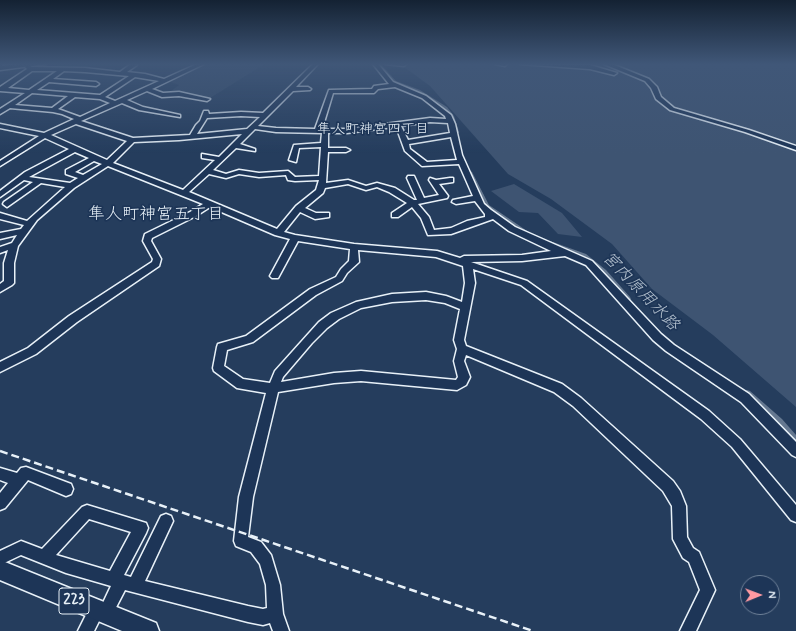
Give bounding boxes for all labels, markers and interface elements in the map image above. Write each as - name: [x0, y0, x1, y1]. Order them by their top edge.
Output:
- district label: 隼人町神宮四丁目: [317, 122, 429, 138]
- district label: 隼人町神宮五丁目: [88, 205, 224, 225]
- water label: 宮内原用水路: [597, 248, 683, 336]
- north arrow: [740, 575, 780, 615]
- road number: 223: [59, 588, 89, 614]
- text: N: [764, 591, 778, 599]

